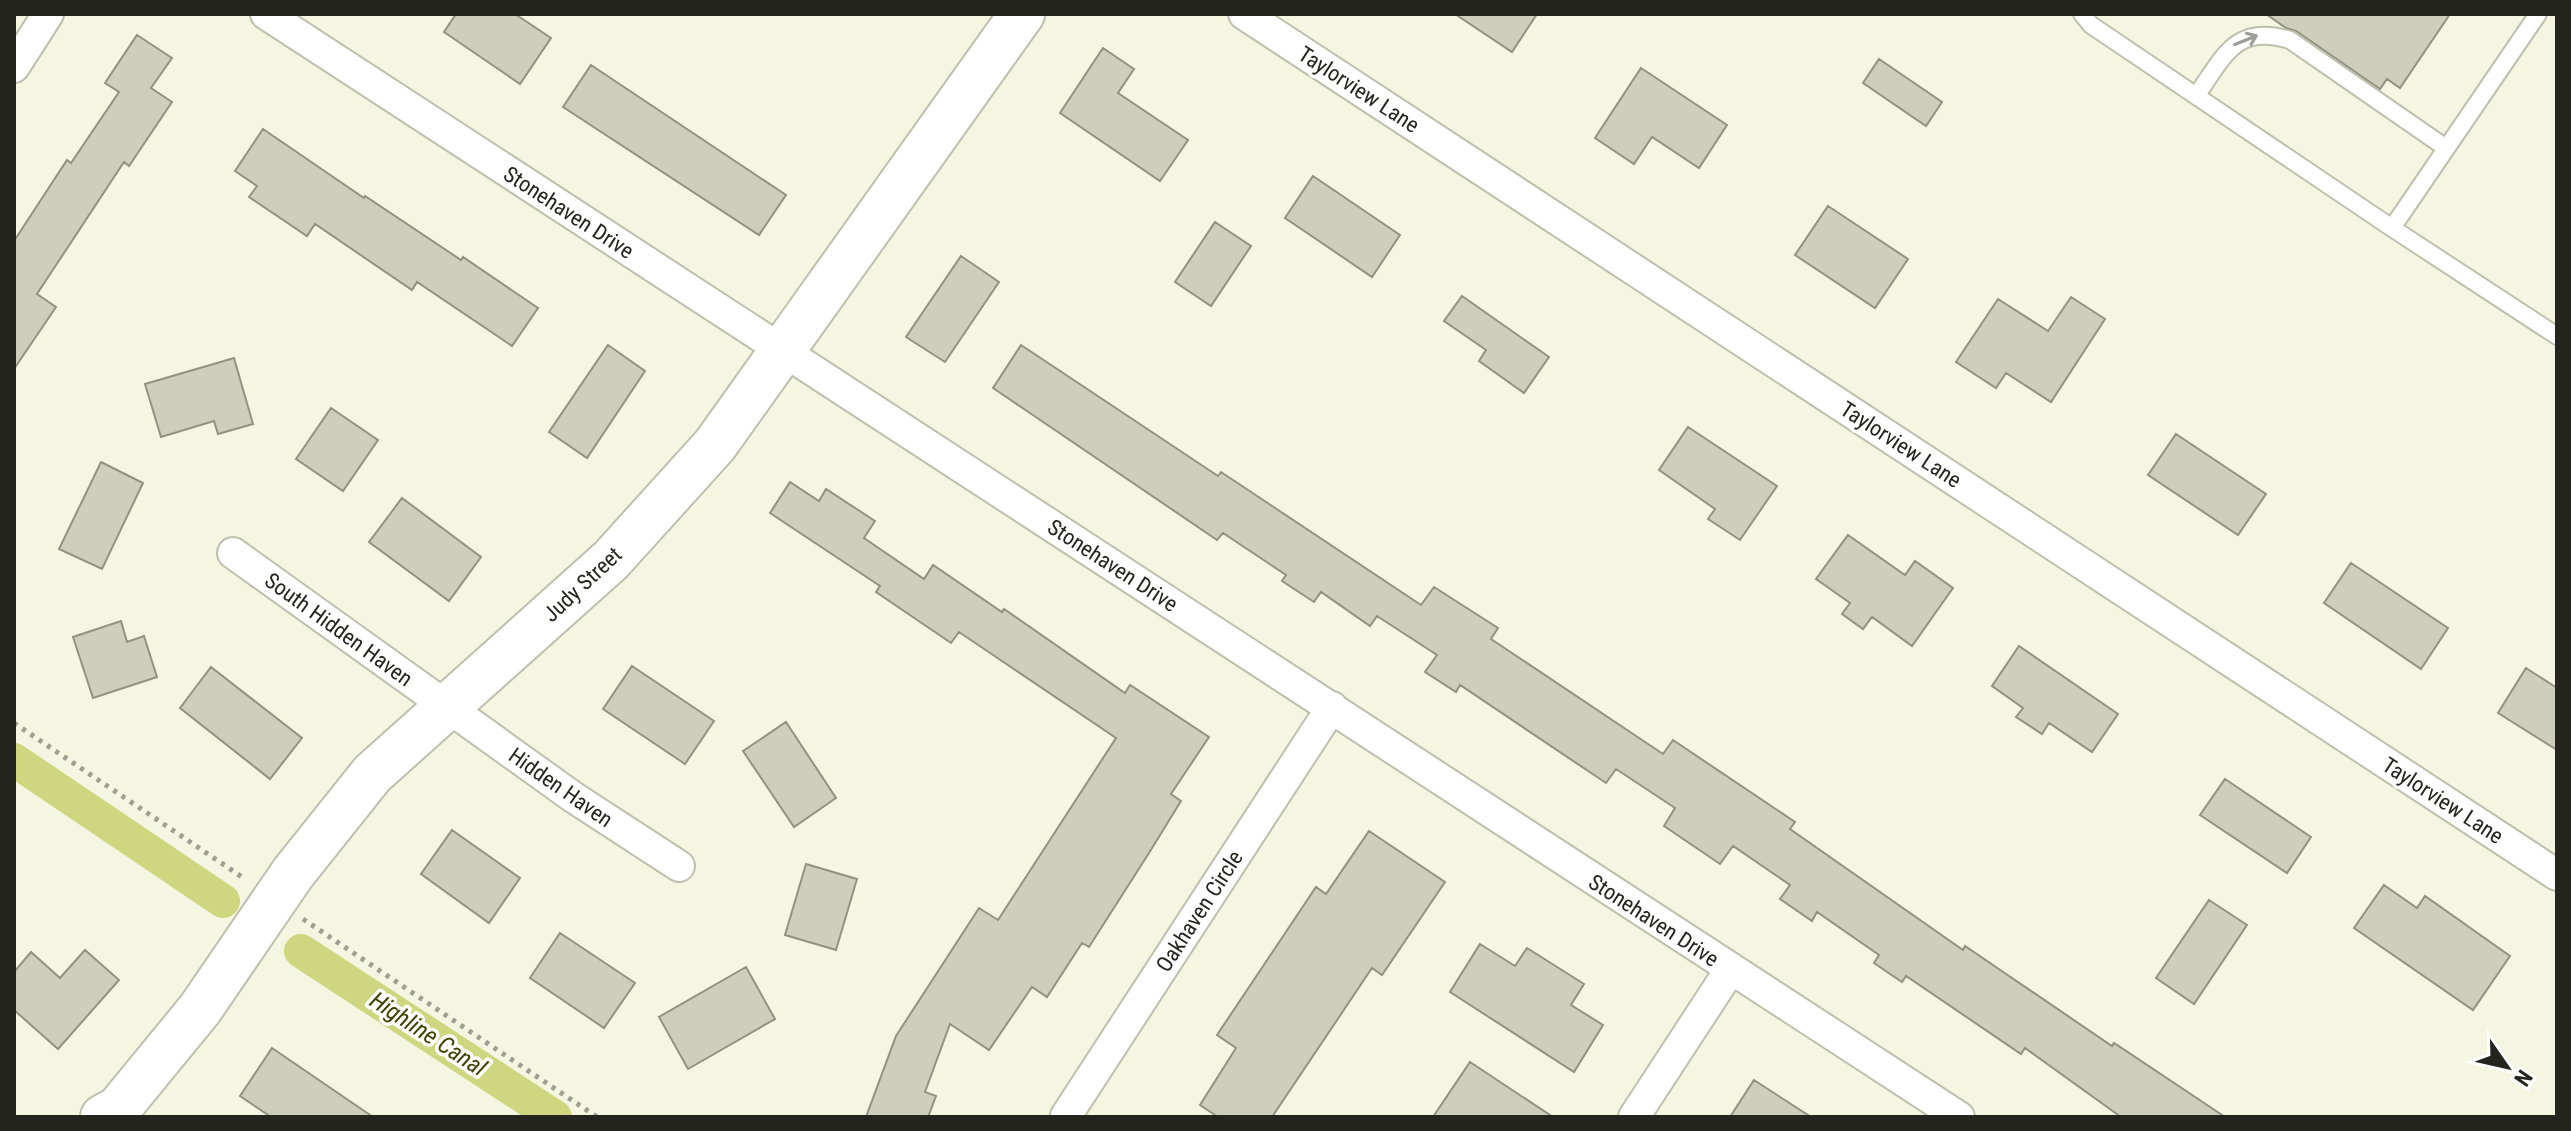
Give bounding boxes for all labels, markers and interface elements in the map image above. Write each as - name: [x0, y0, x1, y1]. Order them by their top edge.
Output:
- one-way arrow: [2234, 31, 2258, 46]
- street label: Taylorview Lane: [1294, 41, 1424, 138]
- street label: Stonehaven Drive: [499, 161, 638, 264]
- street label: Taylorview Lane: [1836, 396, 1966, 493]
- street label: Stonehaven Drive: [1043, 514, 1182, 617]
- street label: Judy Street: [538, 542, 627, 627]
- street label: South Hidden Haven: [260, 568, 417, 691]
- street label: Hidden Haven: [504, 743, 617, 832]
- street label: Taylorview Lane: [2378, 752, 2508, 849]
- street label: Oakhaven Circle: [1151, 846, 1248, 977]
- street label: Stonehaven Drive: [1584, 869, 1723, 972]
- water label: Highline Canal: [365, 986, 492, 1082]
- north arrow: [2467, 1027, 2547, 1107]
- text: N: [2509, 1065, 2537, 1090]

